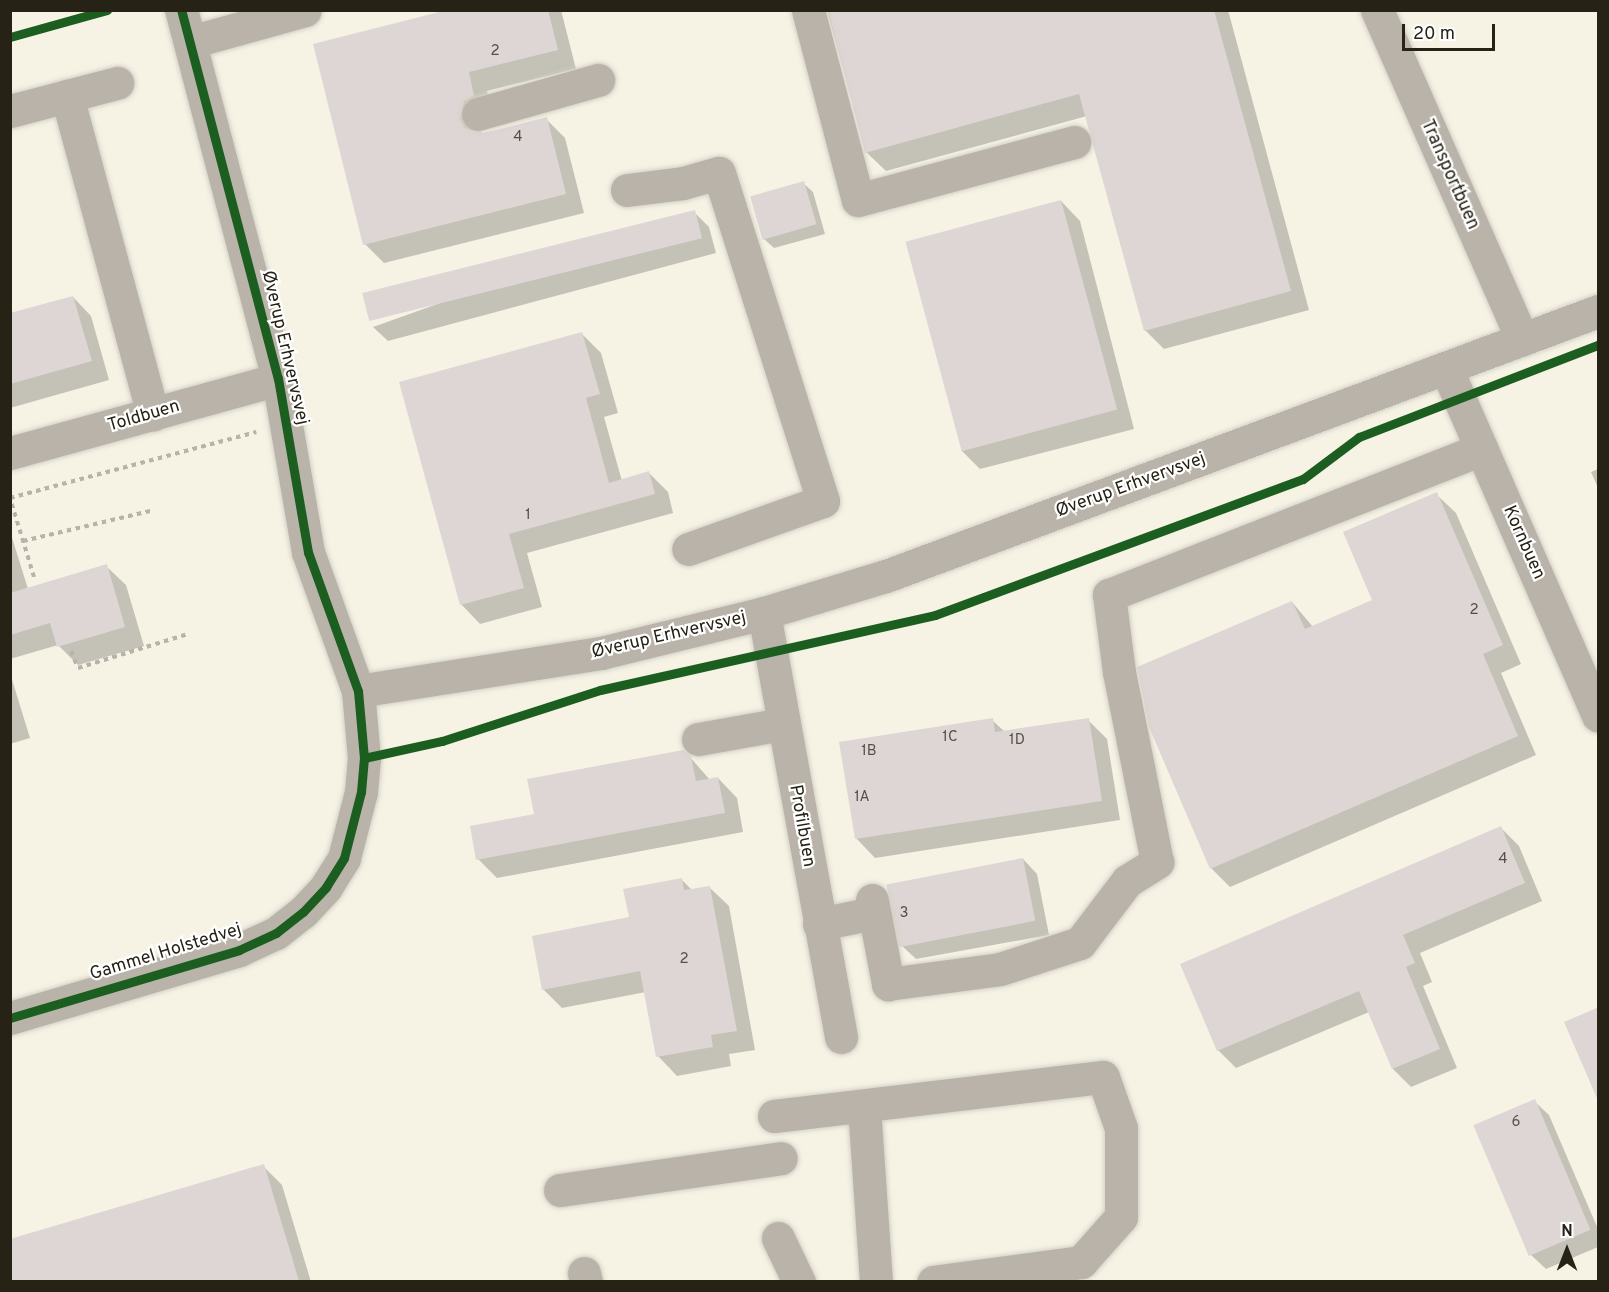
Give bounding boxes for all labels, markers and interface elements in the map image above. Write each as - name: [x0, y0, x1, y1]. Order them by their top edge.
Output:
- scale bar: [1405, 12, 1498, 50]
- text: 20 m: [1413, 23, 1455, 46]
- house number: 2: [490, 43, 500, 61]
- street label: Transportbuen: [1415, 117, 1483, 233]
- house number: 4: [513, 129, 523, 147]
- street label: Øverup Erhvervsvej: [256, 269, 312, 427]
- street label: Toldbuen: [106, 396, 182, 438]
- street label: Øverup Erhvervsvej: [1053, 449, 1209, 523]
- street label: Kornbuen: [1497, 503, 1549, 583]
- house number: 1: [525, 507, 531, 525]
- house number: 2: [1469, 602, 1479, 620]
- street label: Øverup Erhvervsvej: [590, 608, 748, 664]
- house number: 1C: [942, 729, 958, 747]
- house number: 1D: [1009, 732, 1025, 750]
- house number: 1B: [861, 743, 877, 761]
- street label: Profilbuen: [783, 783, 819, 869]
- house number: 1A: [854, 789, 870, 807]
- house number: 4: [1498, 851, 1508, 869]
- house number: 3: [899, 905, 909, 923]
- street label: Gammel Holstedvej: [88, 920, 244, 986]
- house number: 2: [679, 951, 689, 969]
- house number: 6: [1512, 1114, 1520, 1132]
- north arrow: [1537, 1220, 1597, 1280]
- text: N: [1561, 1222, 1573, 1242]

